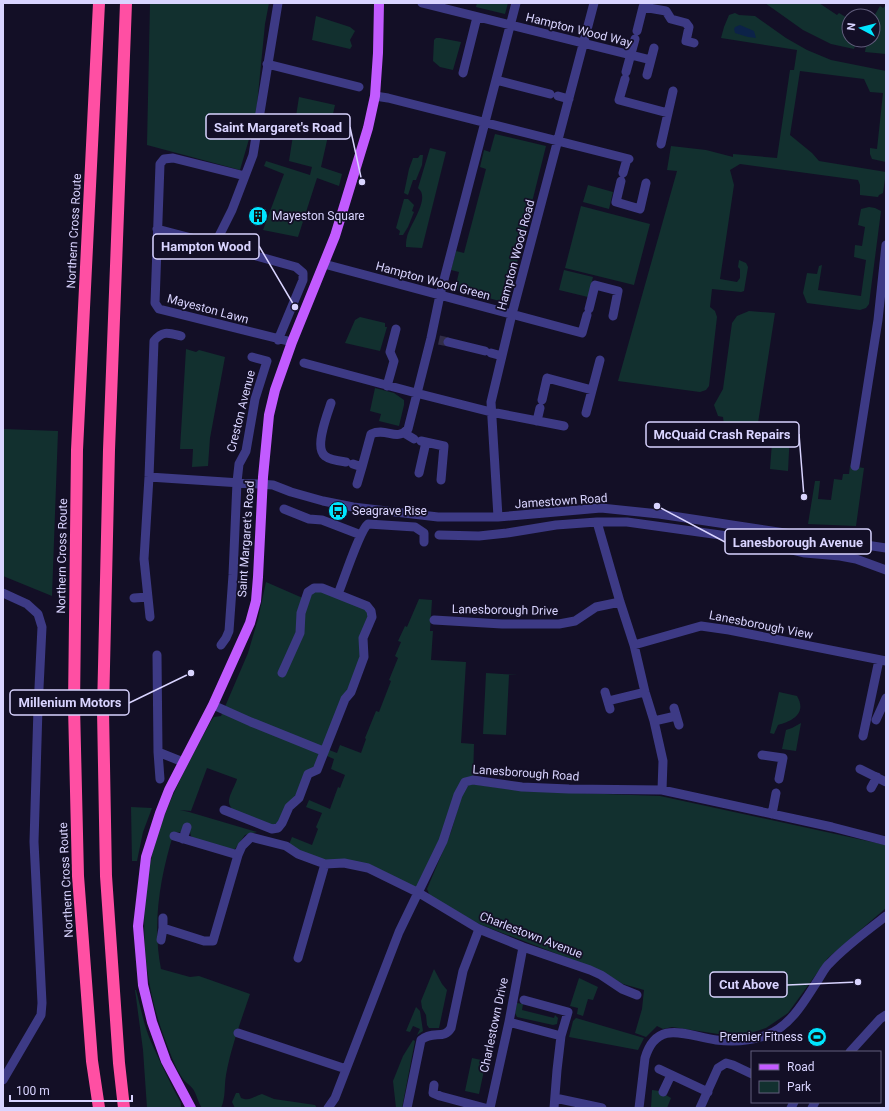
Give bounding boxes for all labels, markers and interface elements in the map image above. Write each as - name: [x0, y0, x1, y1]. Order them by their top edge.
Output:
- north arrow: [841, 8, 881, 48]
- street label: Hampton Wood Way: [524, 10, 634, 50]
- text: N: [845, 22, 859, 31]
- callout: Saint Margaret's Road: [206, 114, 350, 139]
- text: Saint Margaret's Road: [214, 120, 342, 135]
- street label: Northern Cross Route: [64, 173, 84, 289]
- street label: Hampton Wood Road: [494, 198, 538, 312]
- building icon: Mayeston Square: [247, 205, 269, 227]
- place label: Mayeston Square: [272, 209, 365, 223]
- callout: Hampton Wood: [153, 234, 259, 259]
- text: Hampton Wood: [161, 239, 251, 254]
- street label: Hampton Wood Green: [374, 259, 492, 303]
- street label: Mayeston Lawn: [166, 291, 250, 327]
- street label: Creston Avenue: [224, 369, 258, 453]
- callout: McQuaid Crash Repairs: [646, 422, 799, 447]
- text: McQuaid Crash Repairs: [653, 427, 791, 442]
- street label: Saint Margaret's Road: [235, 480, 257, 598]
- street label: Jamestown Road: [514, 491, 608, 511]
- street label: Northern Cross Route: [54, 498, 70, 614]
- bus stop icon: Seagrave Rise: [327, 500, 349, 522]
- place label: Seagrave Rise: [352, 504, 427, 518]
- callout: Lanesborough Avenue: [725, 529, 871, 554]
- text: Lanesborough Avenue: [733, 535, 863, 550]
- street label: Lanesborough Drive: [452, 602, 558, 618]
- street label: Lanesborough View: [708, 608, 814, 642]
- callout: Millenium Motors: [10, 690, 129, 715]
- text: Millenium Motors: [19, 695, 122, 710]
- street label: Lanesborough Road: [472, 762, 580, 784]
- street label: Northern Cross Route: [56, 822, 76, 938]
- street label: Charlestown Avenue: [478, 909, 584, 961]
- callout: Cut Above: [710, 972, 787, 997]
- street label: Charlestown Drive: [477, 976, 511, 1074]
- text: Cut Above: [719, 977, 779, 992]
- sports icon: Premier Fitness: [806, 1026, 828, 1048]
- place label: Premier Fitness: [719, 1030, 803, 1044]
- legend: [751, 1051, 881, 1103]
- text: Road: [787, 1060, 815, 1074]
- scale bar: [10, 1077, 132, 1103]
- text: Park: [787, 1080, 812, 1094]
- text: 100 m: [16, 1084, 50, 1098]

